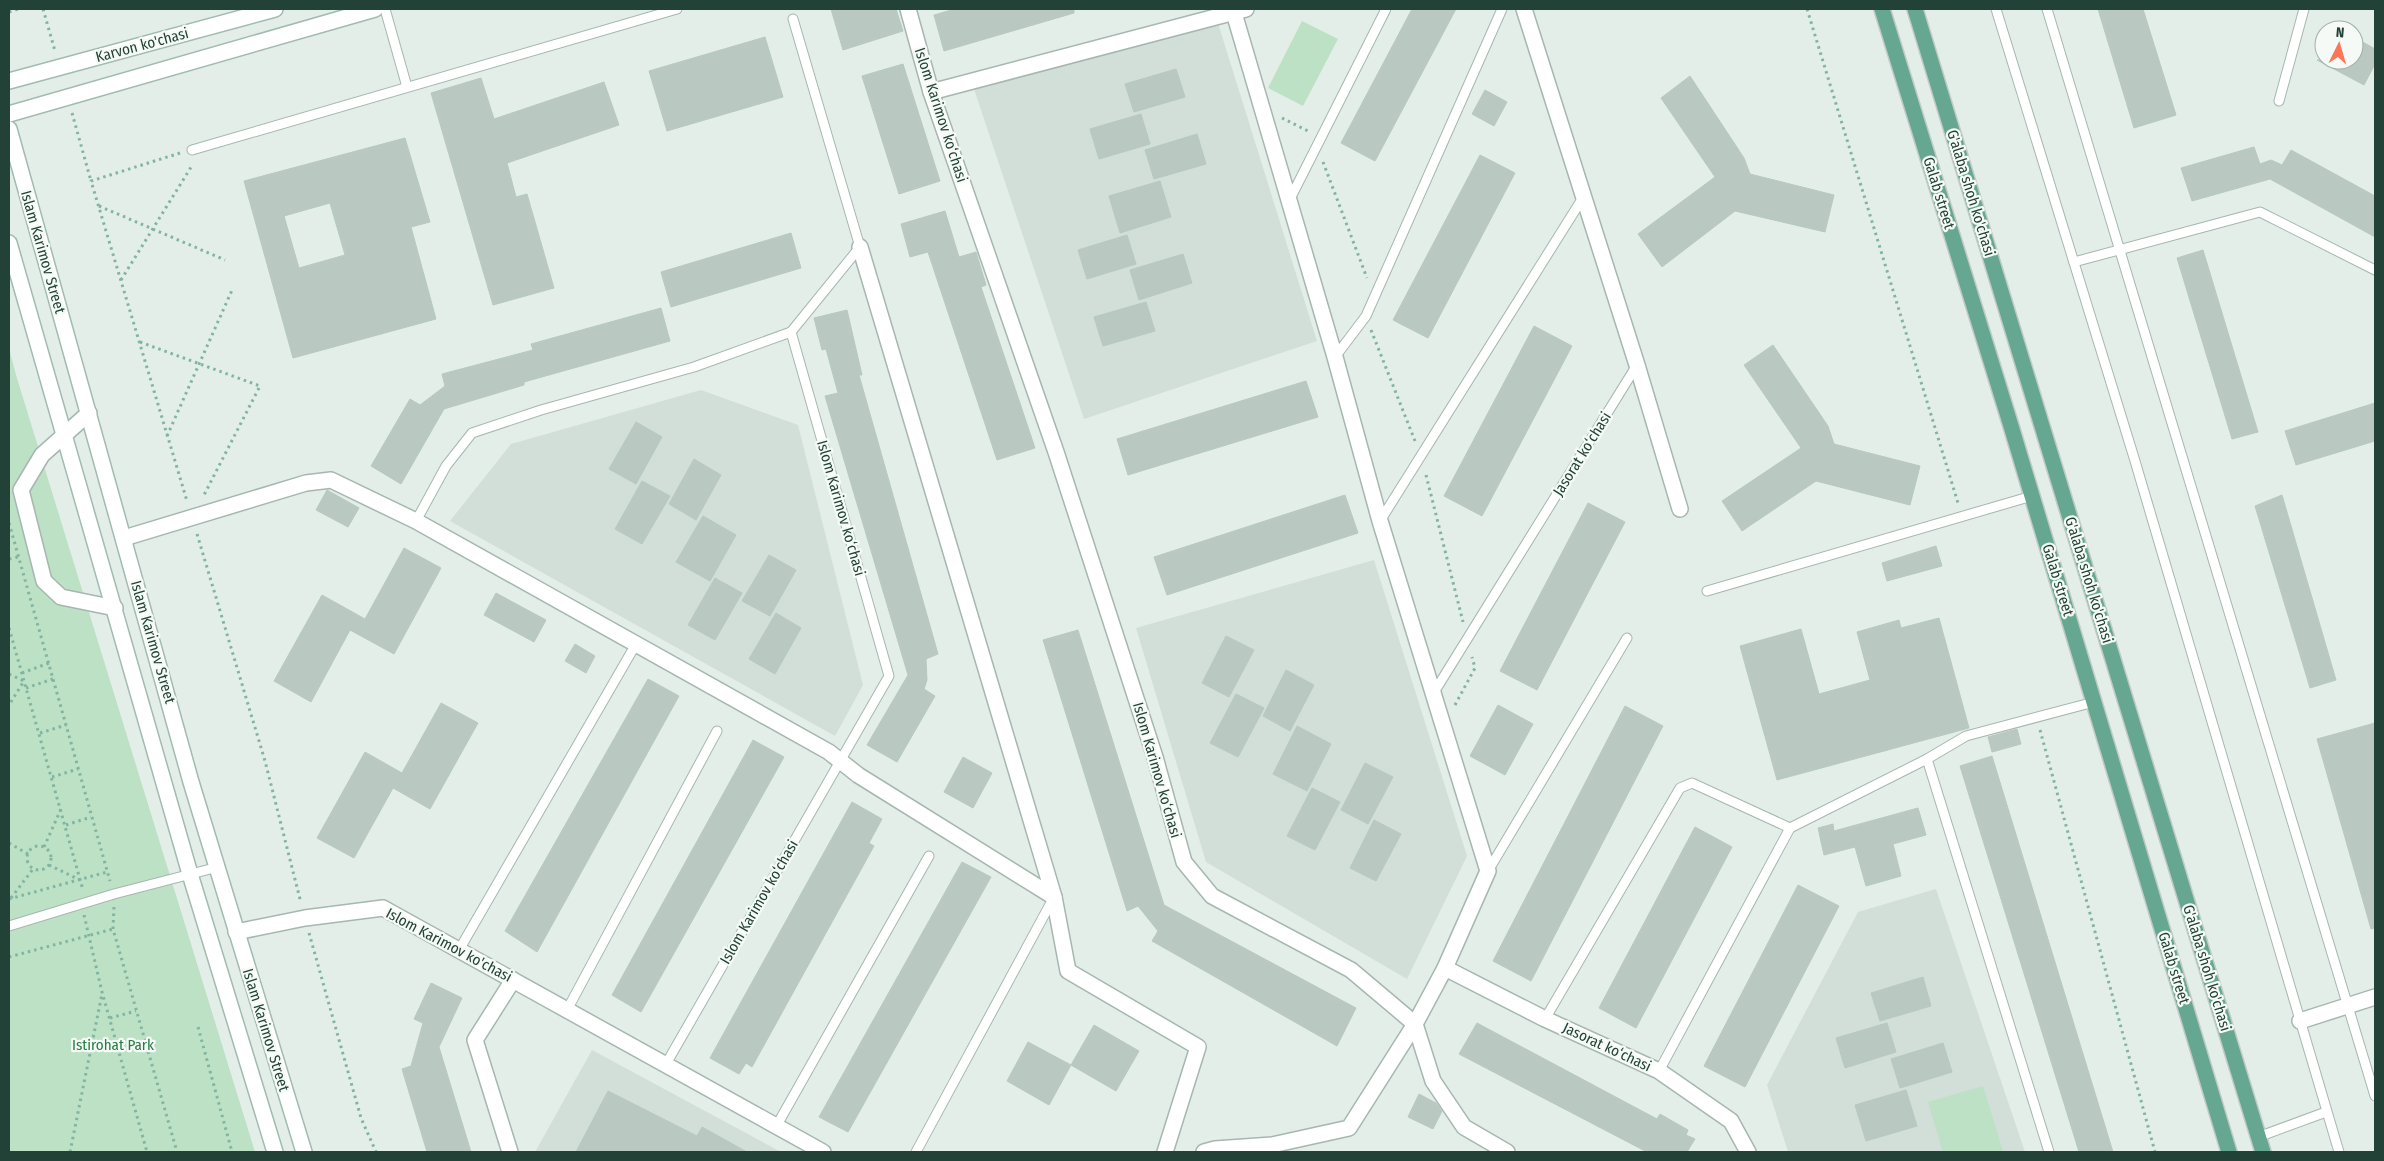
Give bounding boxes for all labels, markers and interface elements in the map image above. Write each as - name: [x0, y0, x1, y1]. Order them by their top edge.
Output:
- north arrow: [2314, 20, 2364, 70]
- street label: Karvon ko'chasi: [94, 24, 190, 66]
- text: N: [2335, 24, 2345, 41]
- street label: Islom Karimov ko‘chasi: [911, 45, 971, 185]
- street label: G'alaba shoh ko'chasi: [1943, 128, 1999, 258]
- street label: Galab street: [1920, 155, 1959, 231]
- street label: Islam Karimov Street: [17, 188, 69, 316]
- street label: Jasorat ko‘chasi: [1549, 409, 1615, 499]
- street label: Islom Karimov ko‘chasi: [813, 438, 869, 578]
- street label: G'alaba shoh ko'chasi: [2061, 515, 2117, 645]
- street label: Galab street: [2039, 542, 2078, 618]
- street label: Islam Karimov Street: [127, 578, 179, 706]
- street label: Islom Karimov ko‘chasi: [1129, 700, 1185, 840]
- street label: Islom Karimov ko‘chasi: [716, 837, 802, 967]
- street label: G'alaba shoh ko'chasi: [2179, 903, 2235, 1033]
- street label: Islom Karimov ko'chasi: [383, 904, 515, 986]
- street label: Galab street: [2155, 930, 2194, 1006]
- street label: Islam Karimov Street: [239, 967, 293, 1094]
- street label: Jasorat ko‘chasi: [1560, 1019, 1654, 1075]
- park label: Istirohat Park: [72, 1036, 154, 1054]

